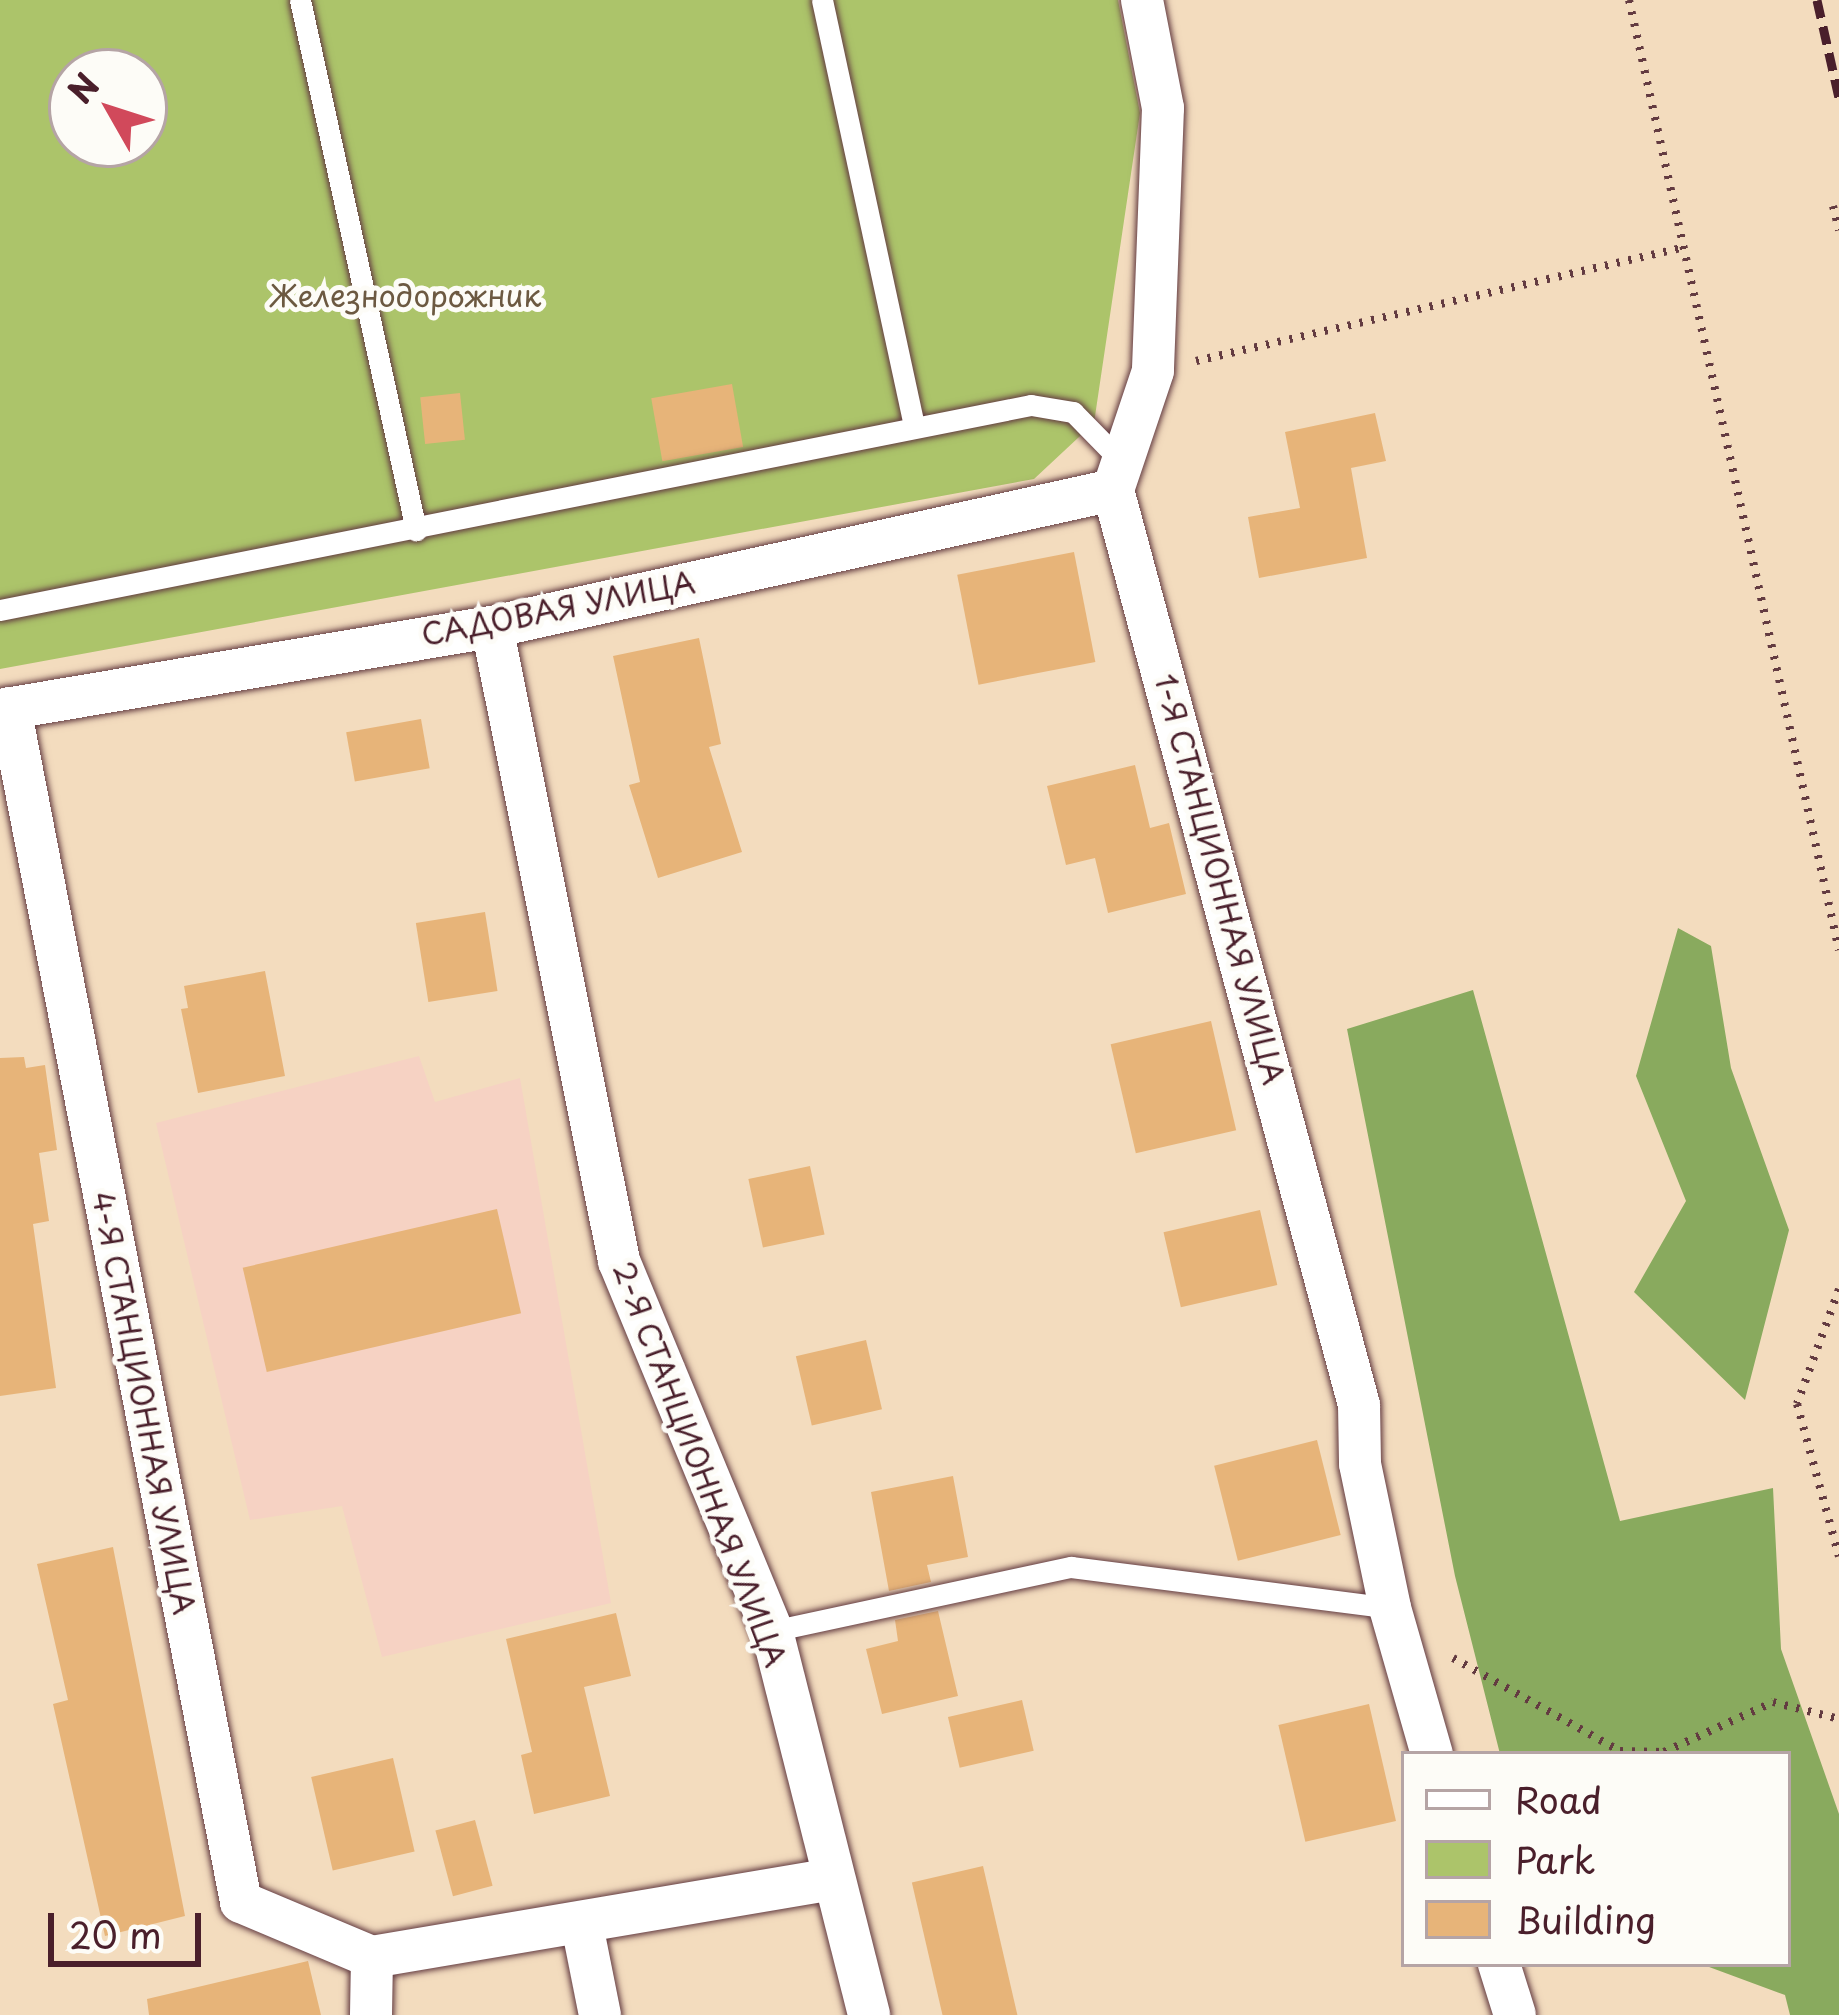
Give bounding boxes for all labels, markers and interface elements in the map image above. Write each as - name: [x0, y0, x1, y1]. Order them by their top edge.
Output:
- north arrow: [48, 48, 168, 168]
- text: N: [55, 61, 110, 113]
- park label: Железнодорожник: [269, 277, 541, 313]
- street label: САДОВАЯ УЛИЦА: [419, 564, 697, 652]
- street label: 1-Я СТАНЦИОННАЯ УЛИЦА: [1148, 670, 1292, 1088]
- street label: 4-Я СТАНЦИОННАЯ УЛИЦА: [85, 1189, 203, 1617]
- street label: 2-Я СТАНЦИОННАЯ УЛИЦА: [606, 1256, 794, 1672]
- legend: [1401, 1751, 1791, 1967]
- text: Road: [1515, 1772, 1602, 1826]
- text: Park: [1515, 1832, 1595, 1886]
- scale bar: [54, 1889, 207, 1963]
- text: Building: [1515, 1892, 1656, 1946]
- text: 20 m: [69, 1907, 162, 1961]

